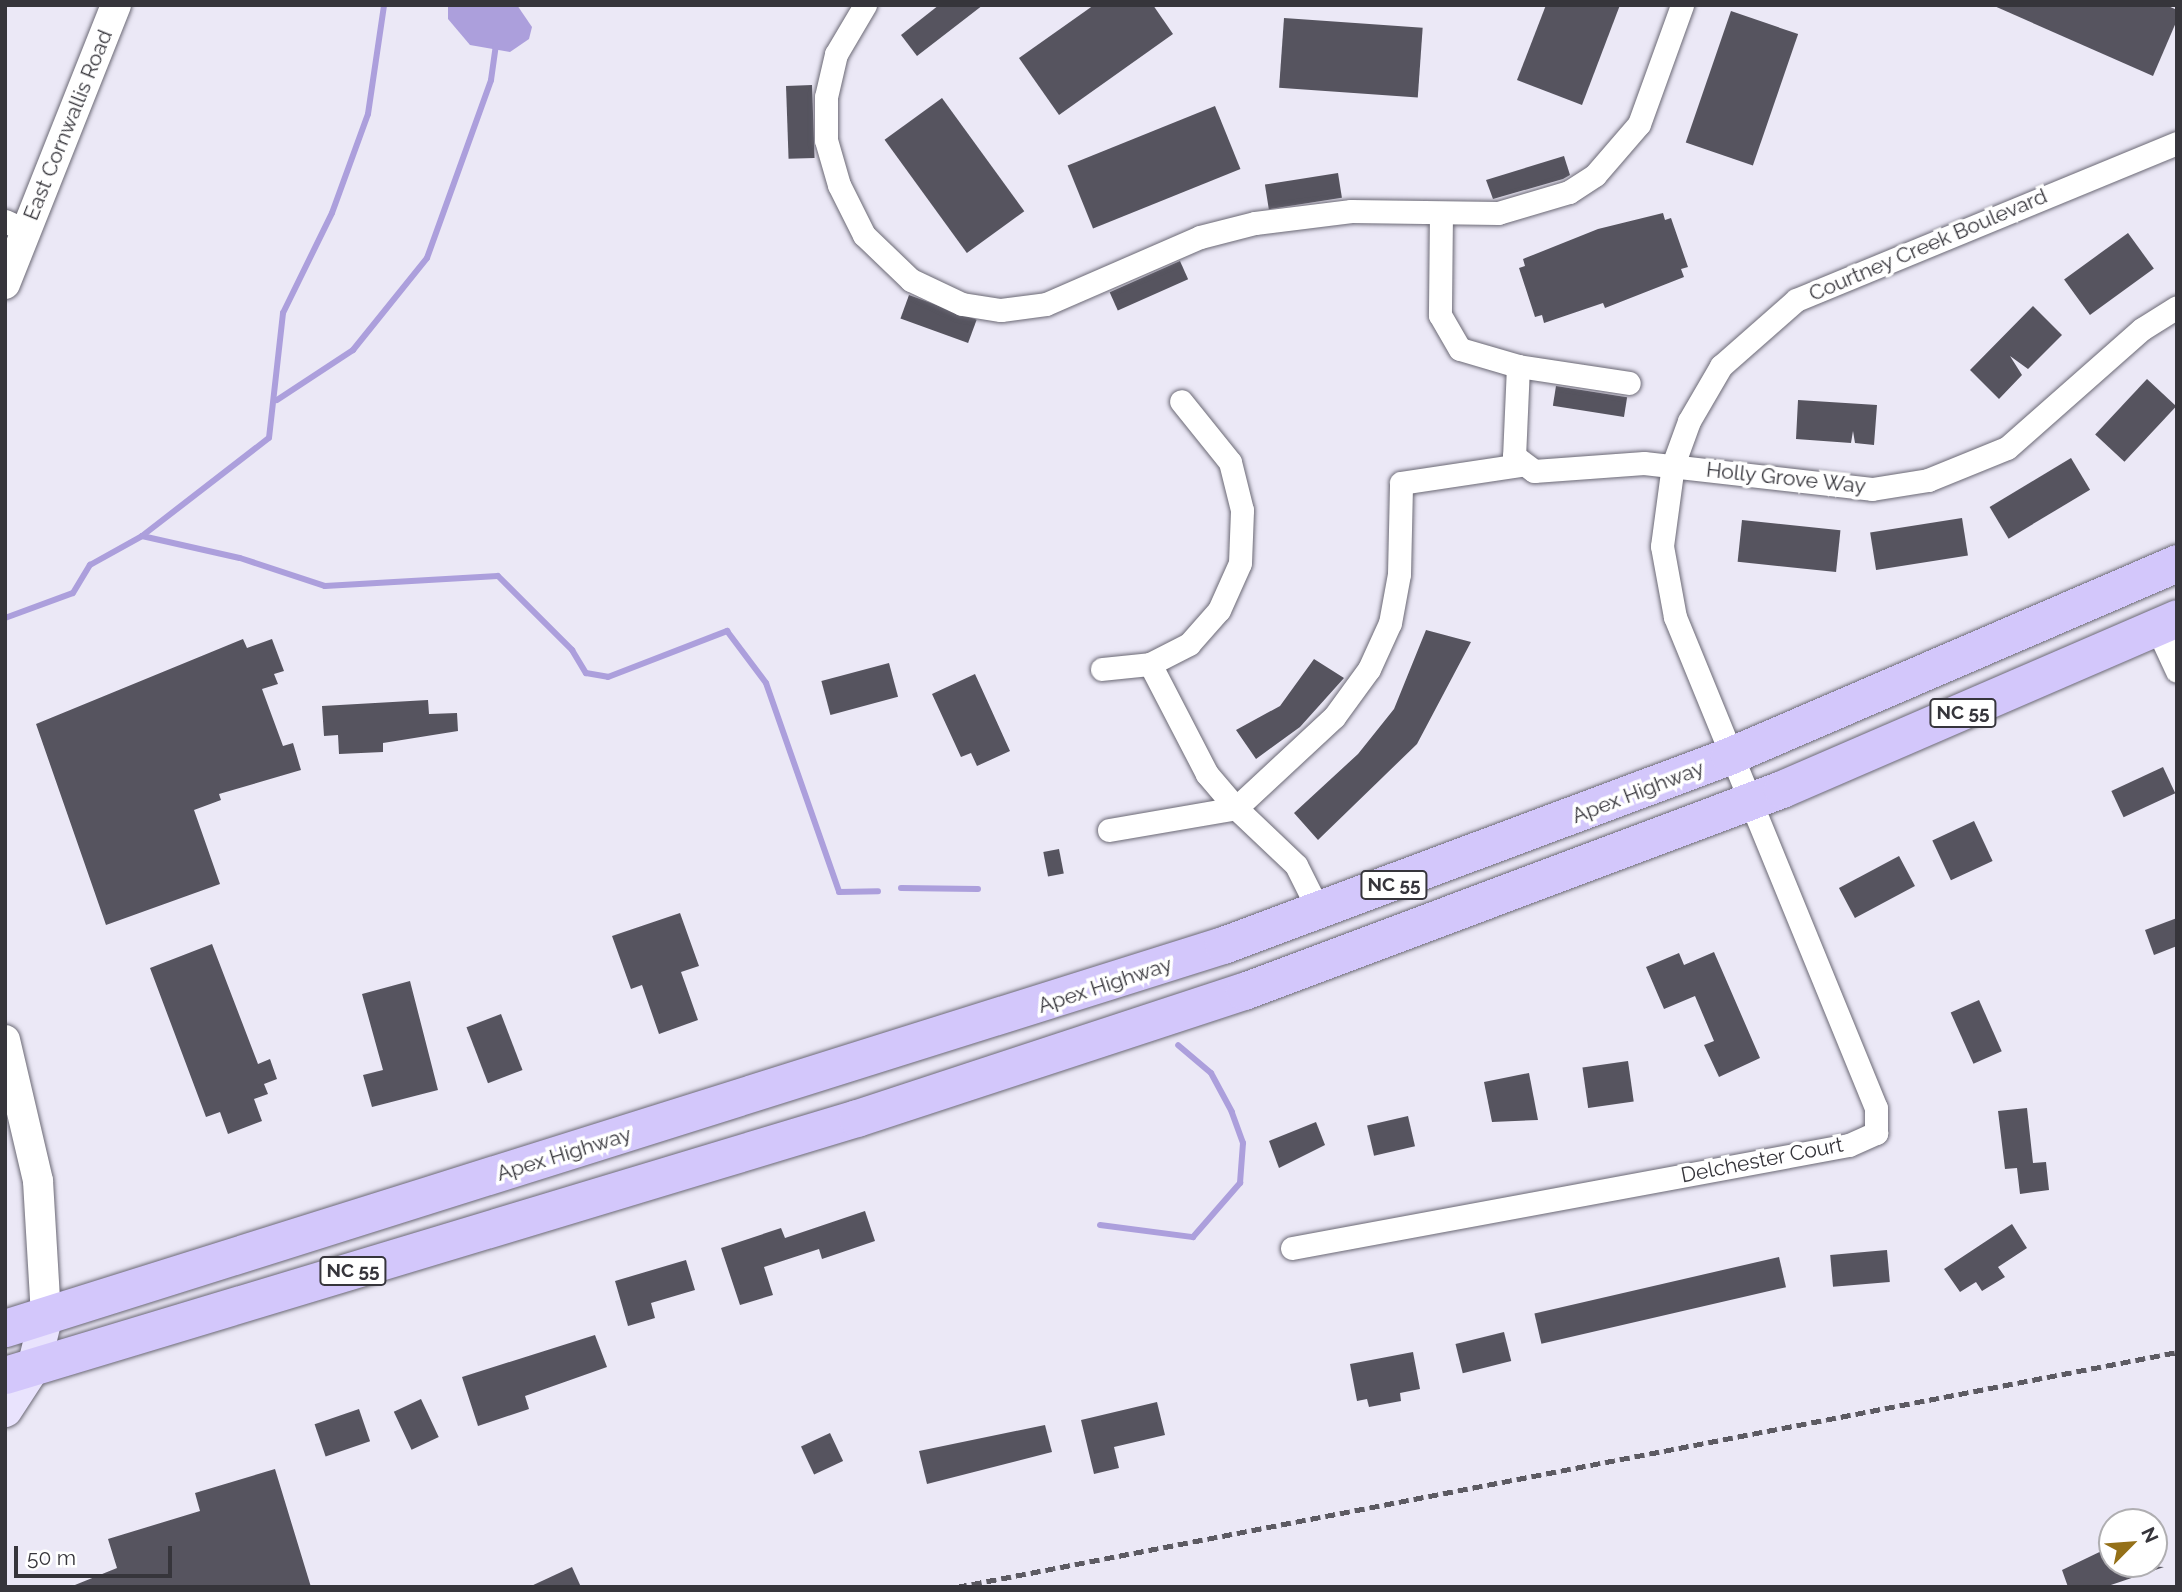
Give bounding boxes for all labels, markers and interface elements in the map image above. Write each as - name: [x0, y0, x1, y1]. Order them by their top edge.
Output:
- street label: East Cornwallis Road: [18, 26, 118, 224]
- street label: Courtney Creek Boulevard: [1805, 183, 2051, 307]
- street label: Holly Grove Way: [1704, 457, 1868, 499]
- road number: NC 55: [1928, 698, 1998, 728]
- street label: Apex Highway: [1568, 755, 1708, 829]
- road number: NC 55: [1359, 870, 1429, 900]
- street label: Apex Highway: [1035, 951, 1175, 1019]
- street label: Apex Highway: [494, 1122, 634, 1186]
- street label: Delchester Court: [1679, 1132, 1845, 1188]
- road number: NC 55: [318, 1256, 388, 1287]
- north arrow: [2098, 1508, 2168, 1578]
- text: N: [2137, 1524, 2163, 1546]
- scale bar: [18, 1532, 175, 1576]
- text: 50 m: [27, 1545, 76, 1570]

